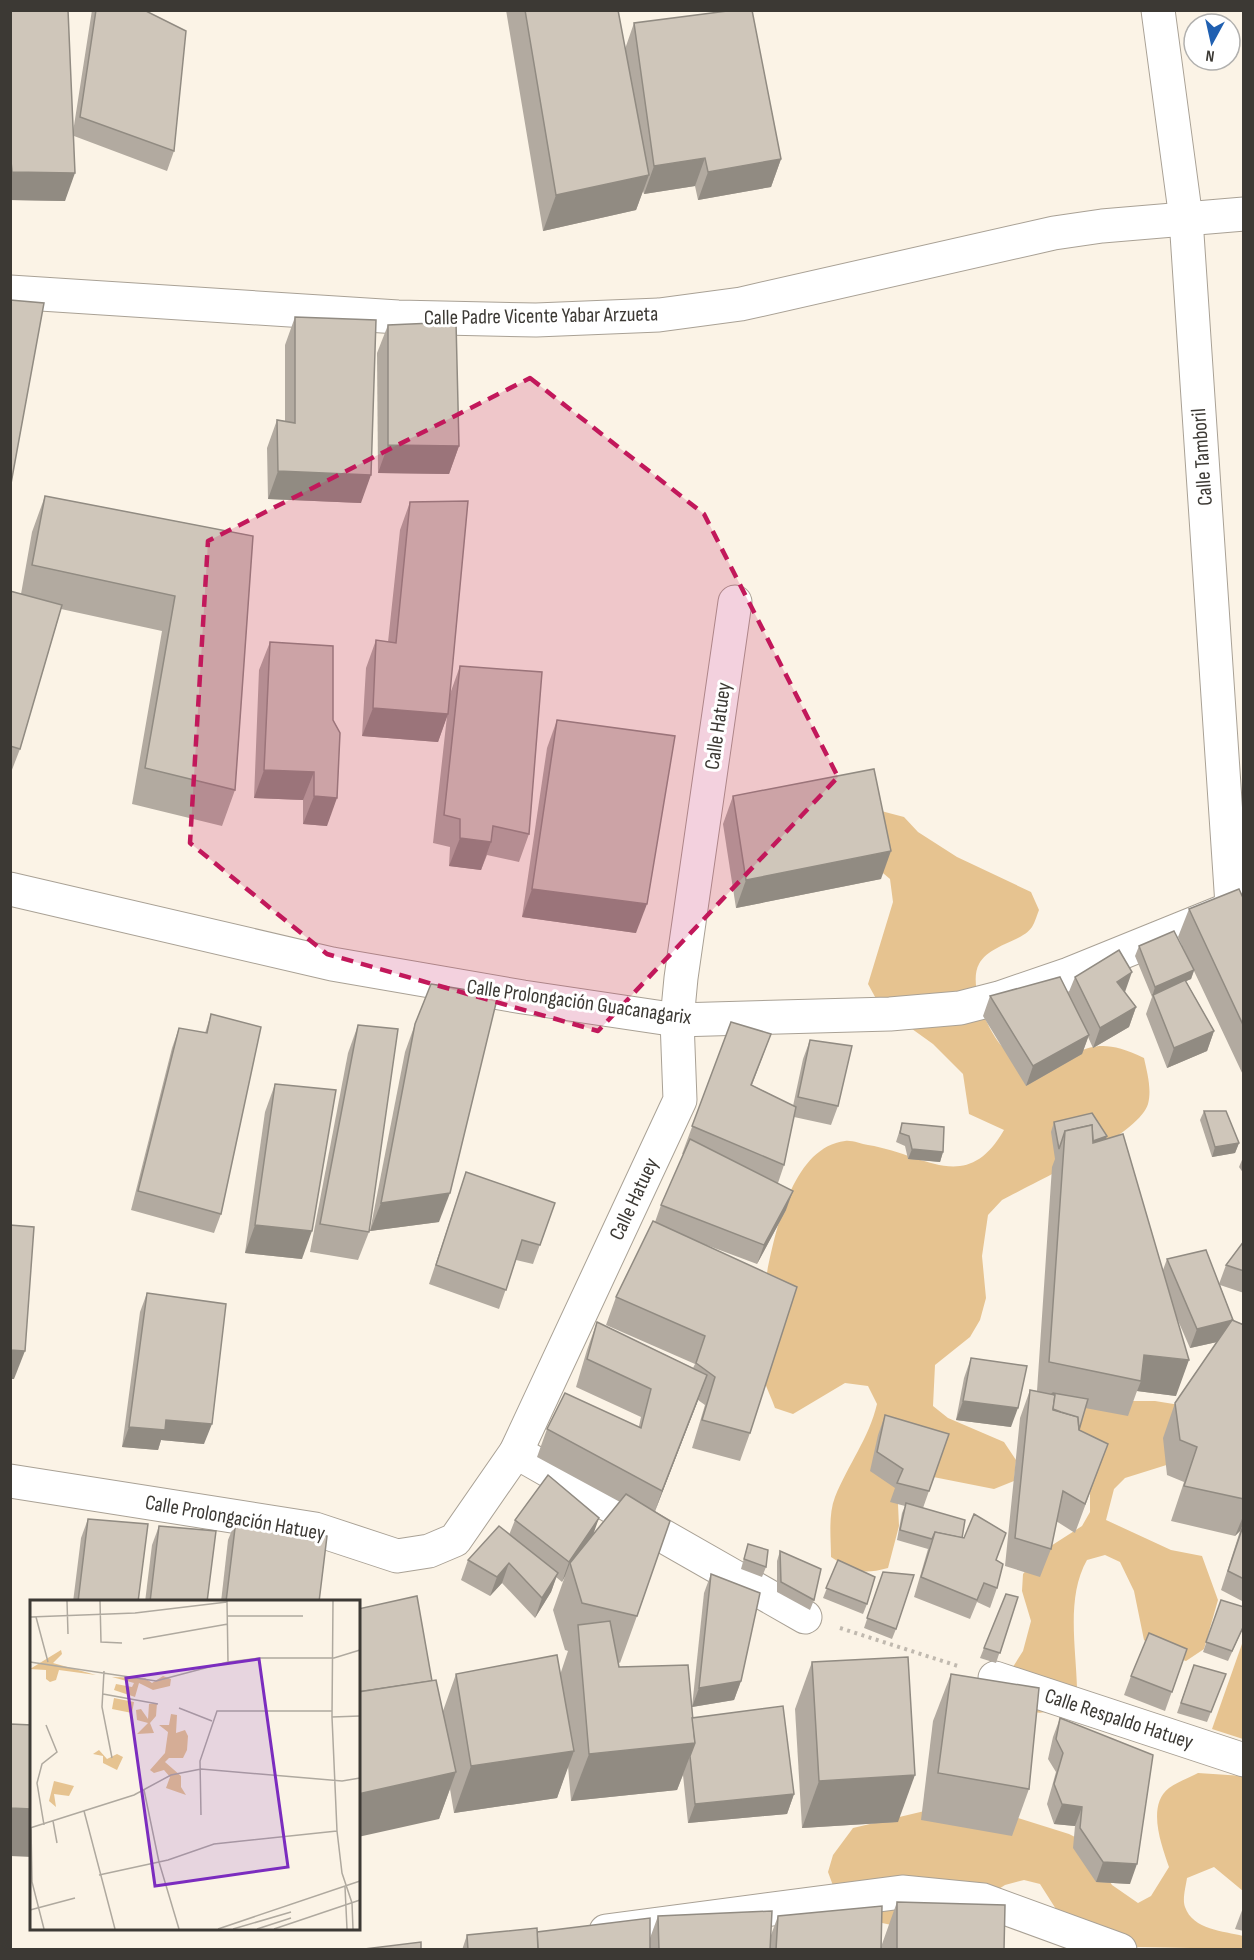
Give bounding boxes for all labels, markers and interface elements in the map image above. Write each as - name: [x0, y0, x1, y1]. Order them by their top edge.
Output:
- north arrow: [1182, 12, 1242, 72]
- text: N: [1205, 45, 1216, 65]
- street label: Calle Padre Vicente Yabar Arzueta: [424, 301, 658, 331]
- street label: Calle Tamboril: [1186, 408, 1218, 506]
- street label: Calle Hatuey: [700, 681, 736, 771]
- street label: Calle Prolongación Guacanagarix: [465, 974, 693, 1030]
- street label: Calle Hatuey: [604, 1154, 664, 1244]
- street label: Calle Prolongación Hatuey: [143, 1490, 327, 1546]
- inset map: [30, 1600, 360, 1930]
- street label: Calle Respaldo Hatuey: [1042, 1683, 1196, 1755]

